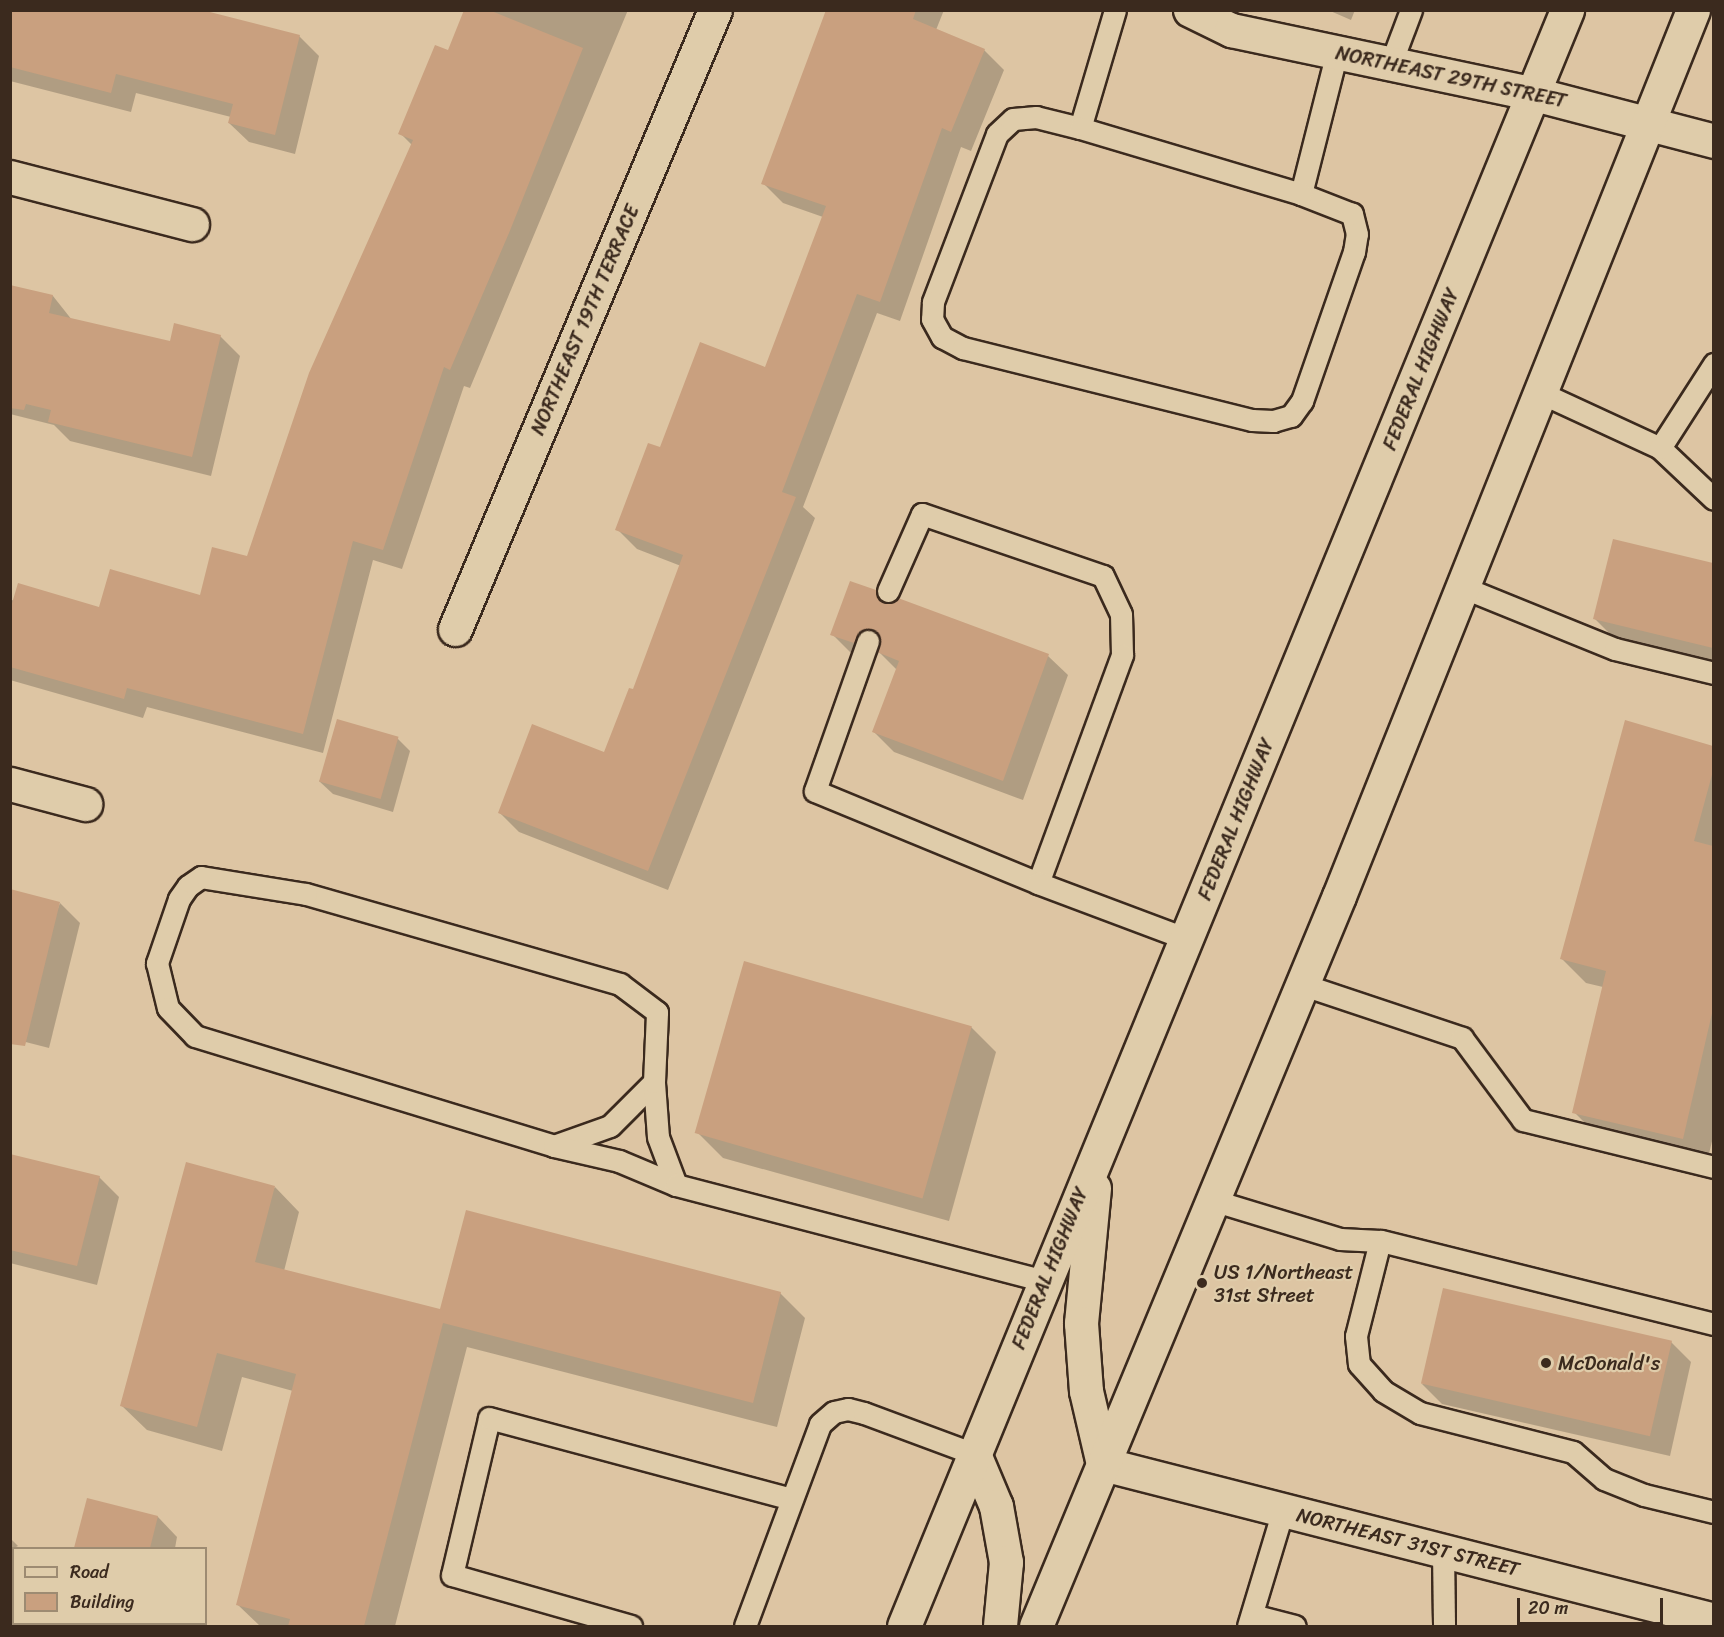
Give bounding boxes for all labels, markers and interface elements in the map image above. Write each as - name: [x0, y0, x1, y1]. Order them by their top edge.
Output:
- street label: NORTHEAST 29TH STREET: [1332, 41, 1570, 113]
- street label: NORTHEAST 19TH TERRACE: [525, 201, 645, 439]
- street label: FEDERAL HIGHWAY: [1378, 285, 1464, 453]
- street label: FEDERAL HIGHWAY: [1193, 735, 1279, 903]
- street label: FEDERAL HIGHWAY: [1007, 1184, 1093, 1352]
- place label: US 1/Northeast 31st Street: [1214, 1260, 1353, 1307]
- marker: US 1/Northeast 31st Street: [1195, 1276, 1209, 1290]
- place label: McDonald's: [1558, 1351, 1660, 1375]
- marker: McDonald's: [1539, 1356, 1553, 1370]
- street label: NORTHEAST 31ST STREET: [1293, 1502, 1523, 1582]
- legend: [12, 1547, 207, 1625]
- text: Road: [70, 1556, 109, 1588]
- text: Building: [70, 1586, 134, 1618]
- scale bar: [1520, 1586, 1666, 1624]
- text: 20 m: [1528, 1592, 1568, 1624]

